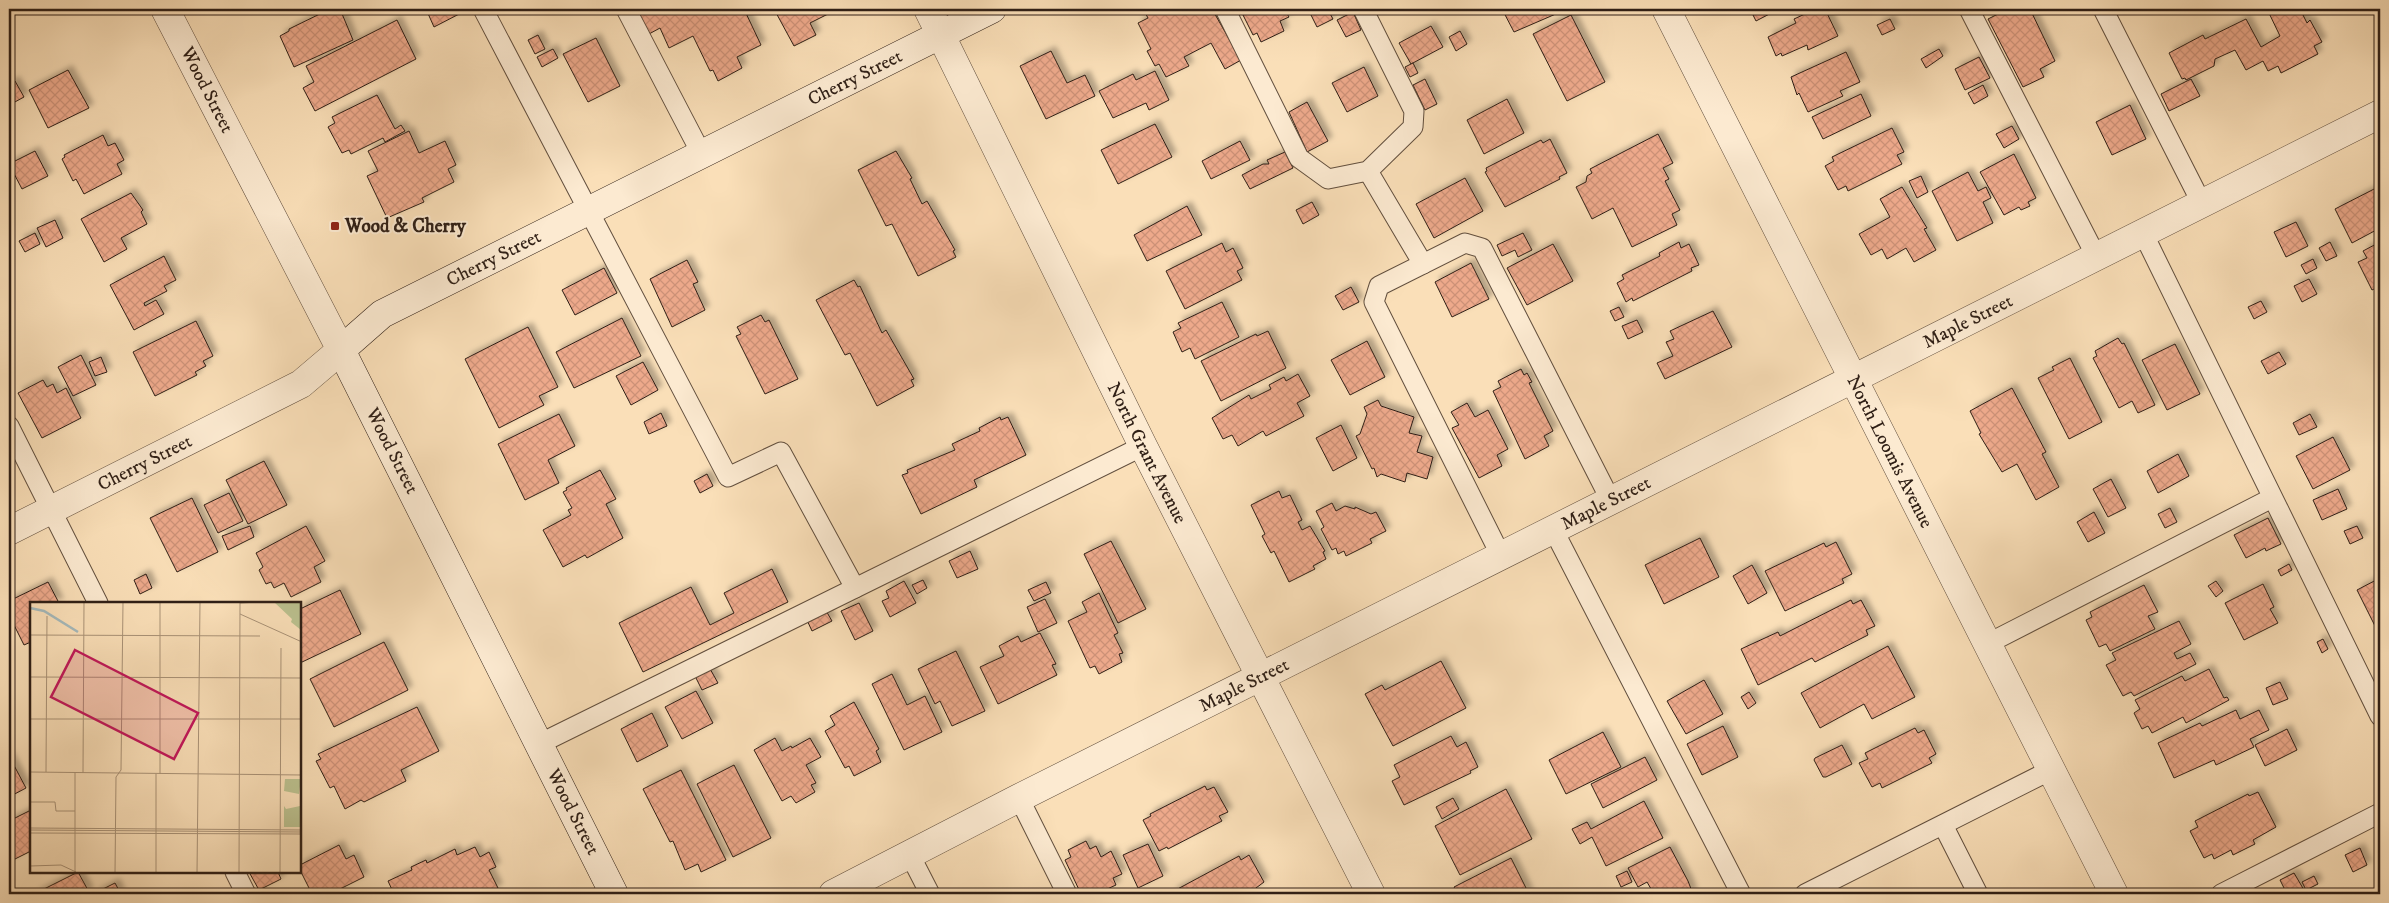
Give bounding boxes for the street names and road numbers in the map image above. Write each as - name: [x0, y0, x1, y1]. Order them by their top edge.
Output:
- street label: Wood Street: [175, 42, 238, 137]
- street label: Cherry Street: [804, 44, 906, 111]
- street label: Cherry Street: [443, 225, 545, 291]
- street label: Maple Street: [1919, 289, 2016, 353]
- street label: North Loomis Avenue: [1842, 371, 1938, 532]
- street label: North Grant Avenue: [1102, 379, 1192, 527]
- street label: Wood Street: [360, 403, 423, 498]
- street label: Cherry Street: [94, 429, 196, 496]
- street label: Maple Street: [1557, 471, 1654, 535]
- street label: Maple Street: [1195, 653, 1293, 717]
- street label: Wood Street: [541, 764, 604, 859]

